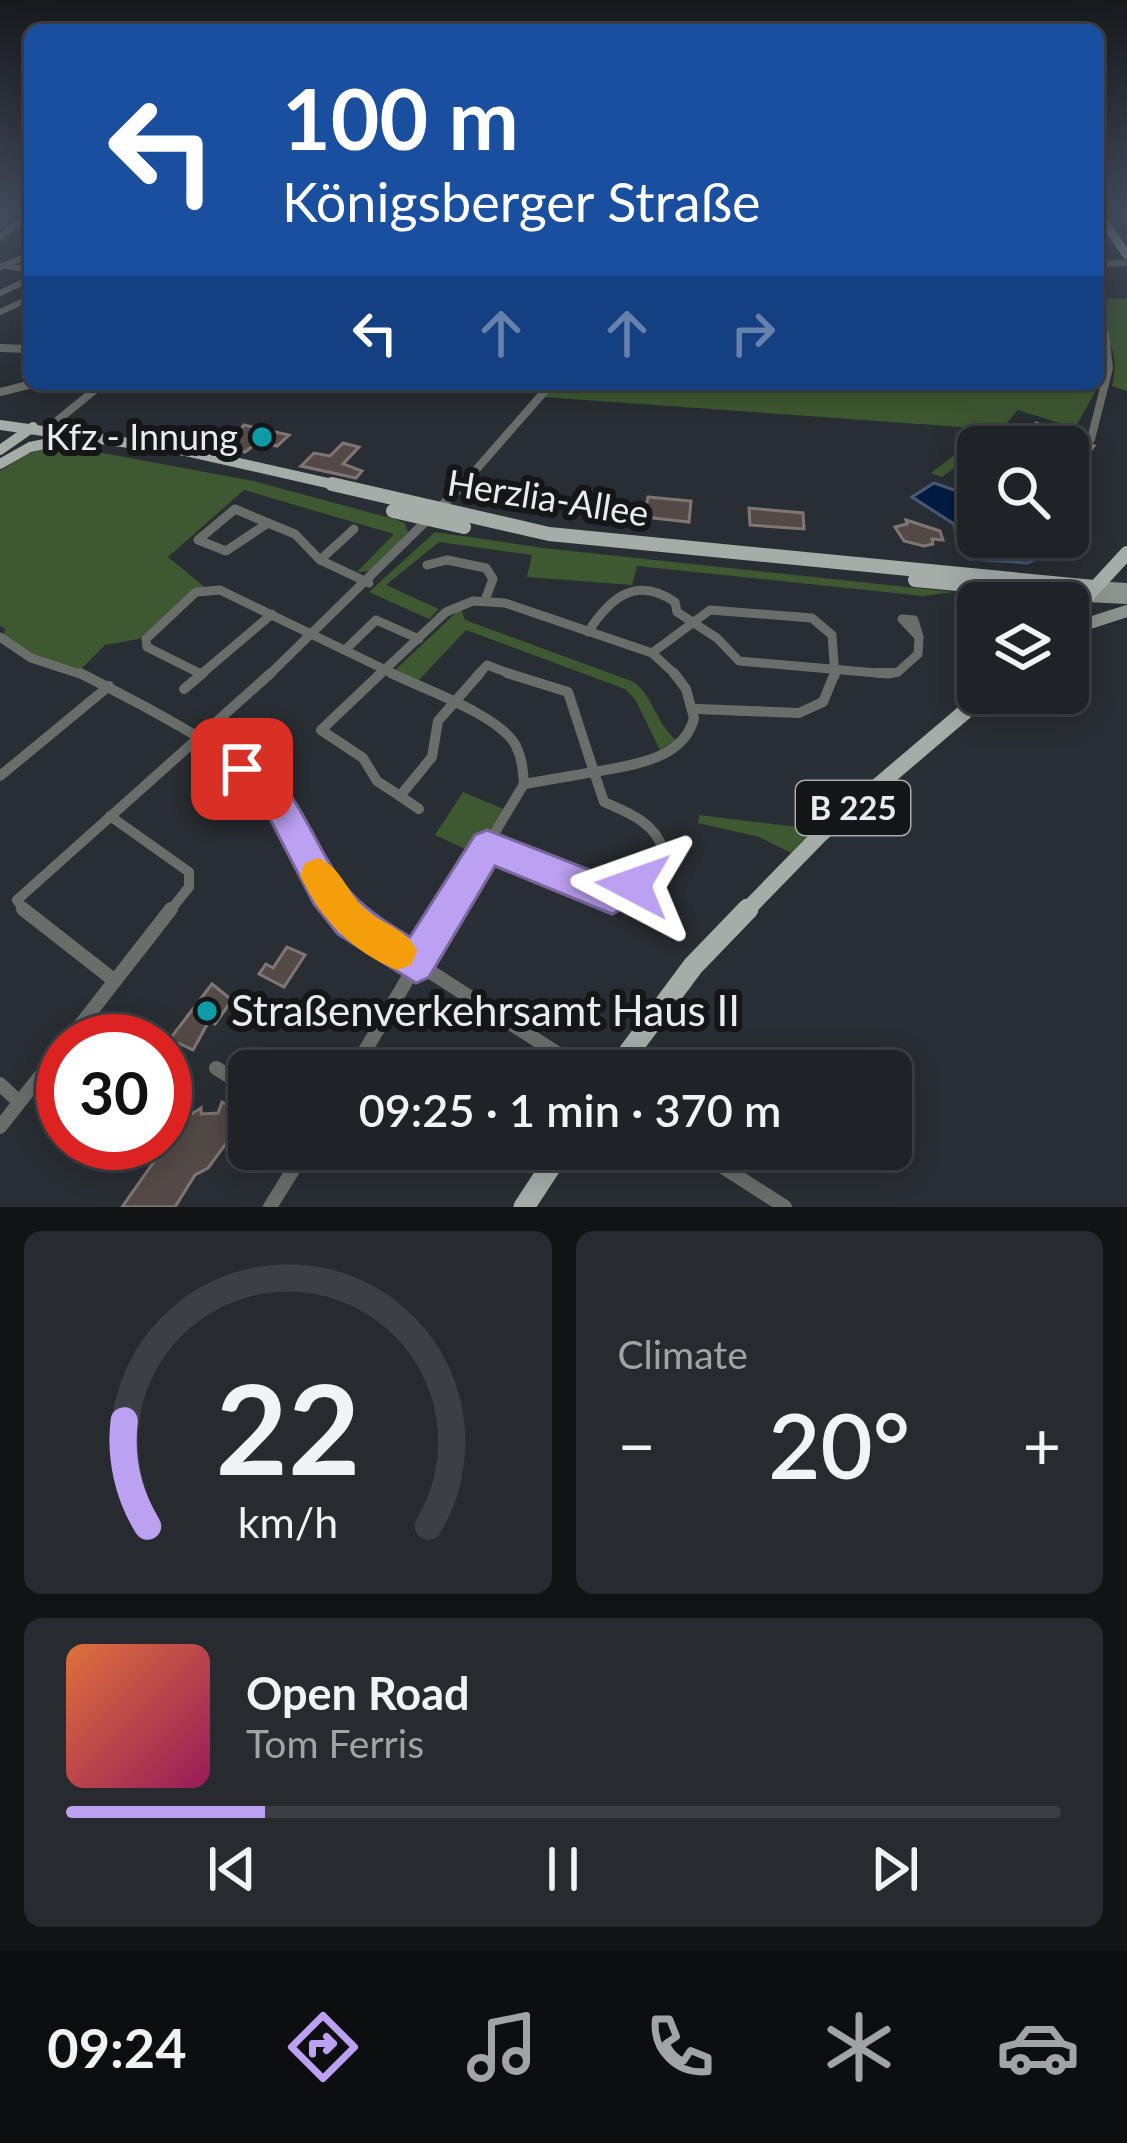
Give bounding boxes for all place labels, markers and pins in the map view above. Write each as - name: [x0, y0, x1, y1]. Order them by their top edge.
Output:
- place label: Kfz - Innung: [45, 414, 238, 458]
- marker: Kfz - Innung: [249, 424, 275, 450]
- pin: [191, 718, 293, 820]
- place label: Straßenverkehrsamt Haus II: [231, 985, 740, 1035]
- marker: Straßenverkehrsamt Haus II: [194, 998, 220, 1024]

